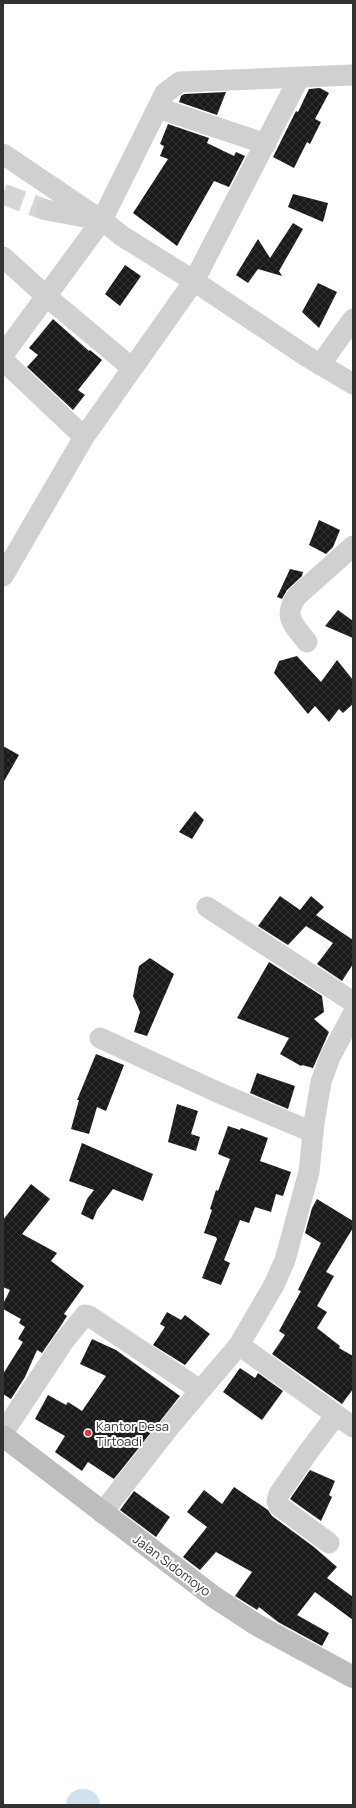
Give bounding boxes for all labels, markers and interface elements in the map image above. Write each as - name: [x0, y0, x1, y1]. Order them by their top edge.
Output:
- place label: Kantor Desa Tirtoadi: [96, 1417, 169, 1450]
- marker: Kantor Desa Tirtoadi: [83, 1428, 93, 1438]
- street label: Jalan Sidomoyo: [129, 1530, 215, 1600]

